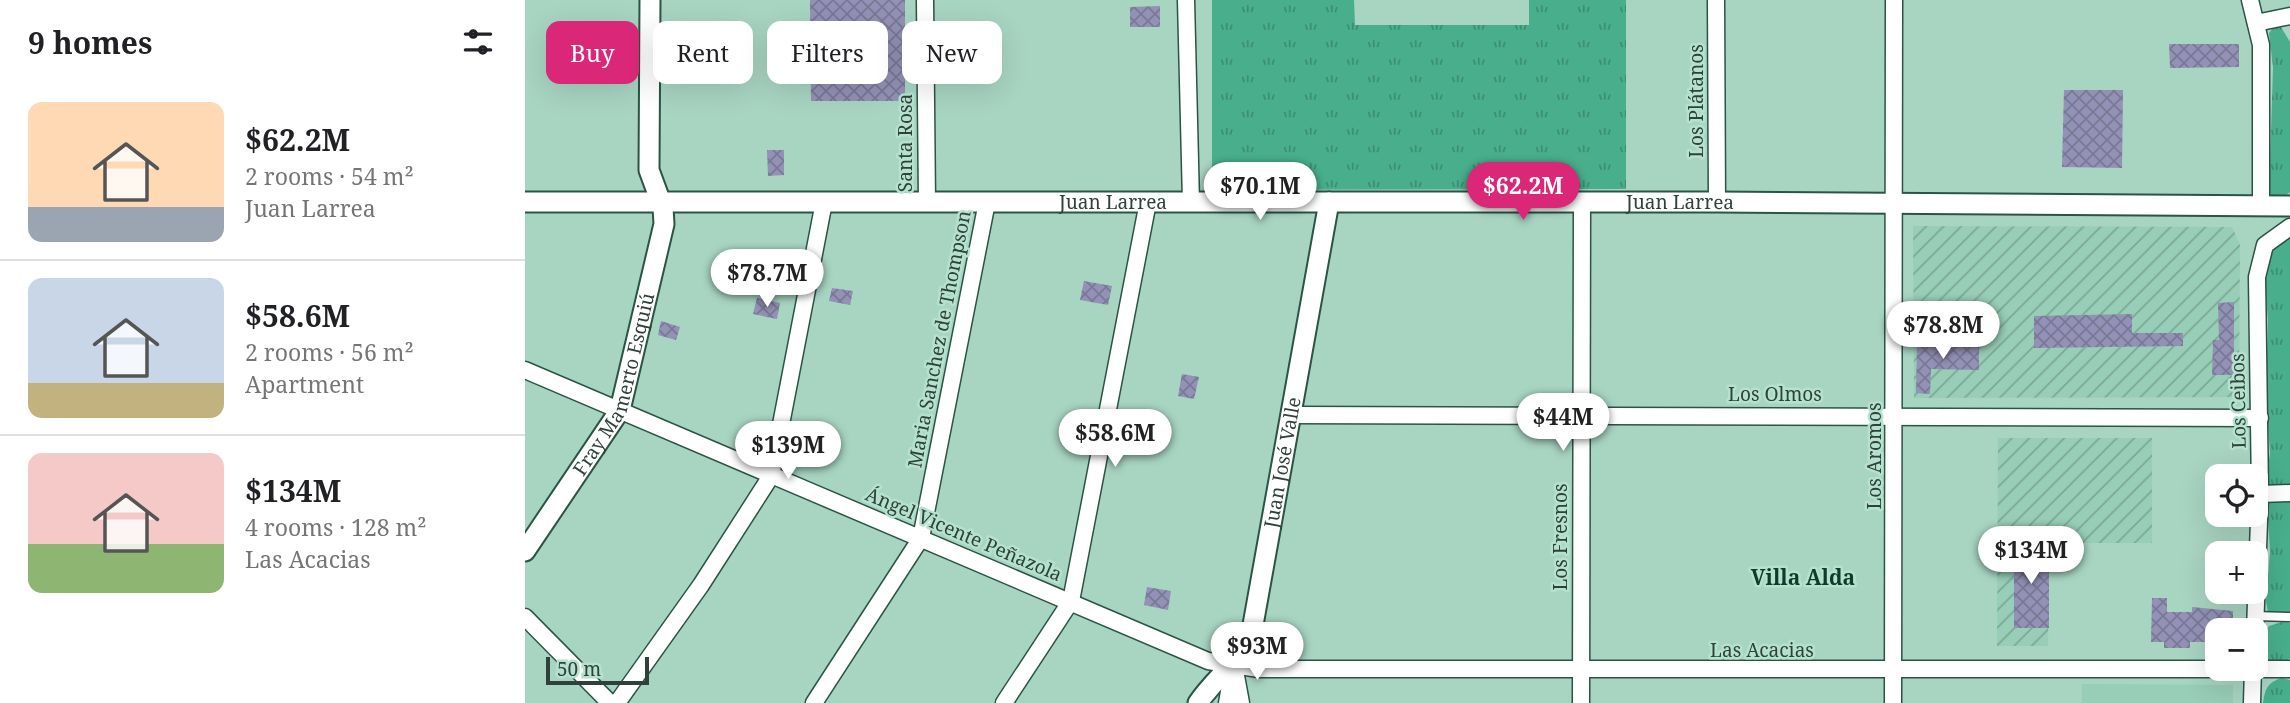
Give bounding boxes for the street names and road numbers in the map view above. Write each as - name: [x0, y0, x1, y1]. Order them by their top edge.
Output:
- street label: Los Plátanos: [1683, 44, 1709, 158]
- street label: Santa Rosa: [892, 94, 918, 192]
- street label: Juan Larrea: [1058, 189, 1167, 215]
- street label: Juan Larrea: [1625, 189, 1734, 215]
- street label: Maria Sanchez de Thompson: [901, 208, 977, 470]
- street label: Fray Mamerto Esquiú: [567, 290, 660, 480]
- street label: Los Ceibos: [2224, 353, 2252, 449]
- street label: Los Olmos: [1728, 381, 1822, 407]
- street label: Juan José Valle: [1257, 395, 1307, 531]
- street label: Los Aromos: [1861, 402, 1887, 510]
- street label: Ángel Vicente Peñazola: [862, 481, 1066, 587]
- street label: Los Fresnos: [1547, 484, 1573, 591]
- street label: Las Acacias: [1710, 637, 1814, 663]

